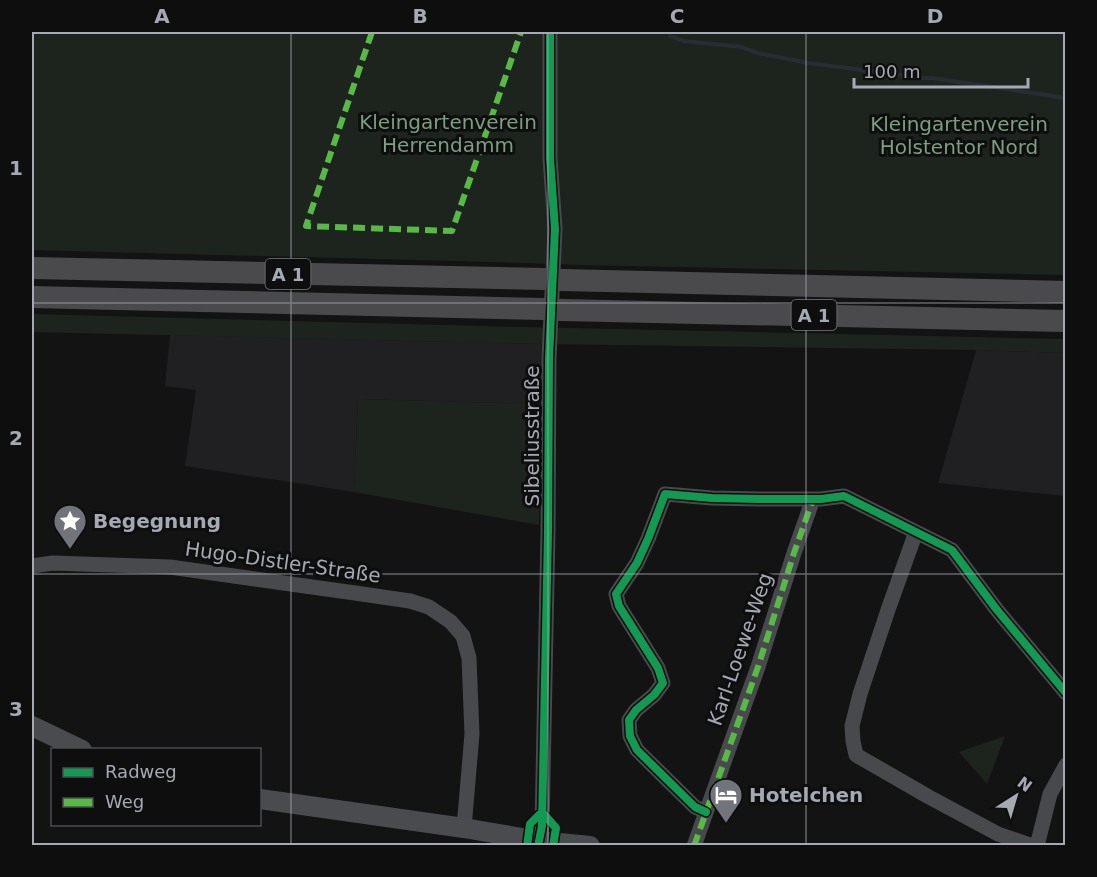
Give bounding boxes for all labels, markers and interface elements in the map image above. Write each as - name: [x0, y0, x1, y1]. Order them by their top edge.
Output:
- text: A: [154, 4, 170, 28]
- text: B: [412, 4, 428, 28]
- text: C: [670, 4, 684, 28]
- text: D: [927, 4, 943, 28]
- scale bar: [854, 51, 1028, 89]
- text: 100 m: [863, 61, 921, 82]
- park label: Kleingartenverein Herrendamm: [359, 110, 537, 157]
- park label: Kleingartenverein Holstentor Nord: [870, 112, 1048, 159]
- text: 1: [9, 156, 23, 180]
- road number: A 1: [266, 259, 310, 289]
- road number: A 1: [792, 300, 836, 330]
- street label: Sibeliusstraße: [520, 365, 544, 507]
- text: 2: [9, 426, 23, 450]
- place icon: Begegnung: [52, 503, 88, 550]
- place label: Begegnung: [93, 509, 221, 533]
- street label: Hugo-Distler-Straße: [184, 536, 382, 588]
- street label: Karl-Loewe-Weg: [703, 569, 777, 729]
- text: 3: [9, 697, 23, 721]
- legend: [51, 748, 261, 826]
- text: Radweg: [105, 761, 177, 782]
- north arrow: [986, 766, 1046, 826]
- text: N: [1014, 773, 1036, 796]
- hotel icon: Hotelchen: [708, 777, 744, 824]
- place label: Hotelchen: [749, 783, 863, 807]
- text: Weg: [105, 791, 144, 812]

